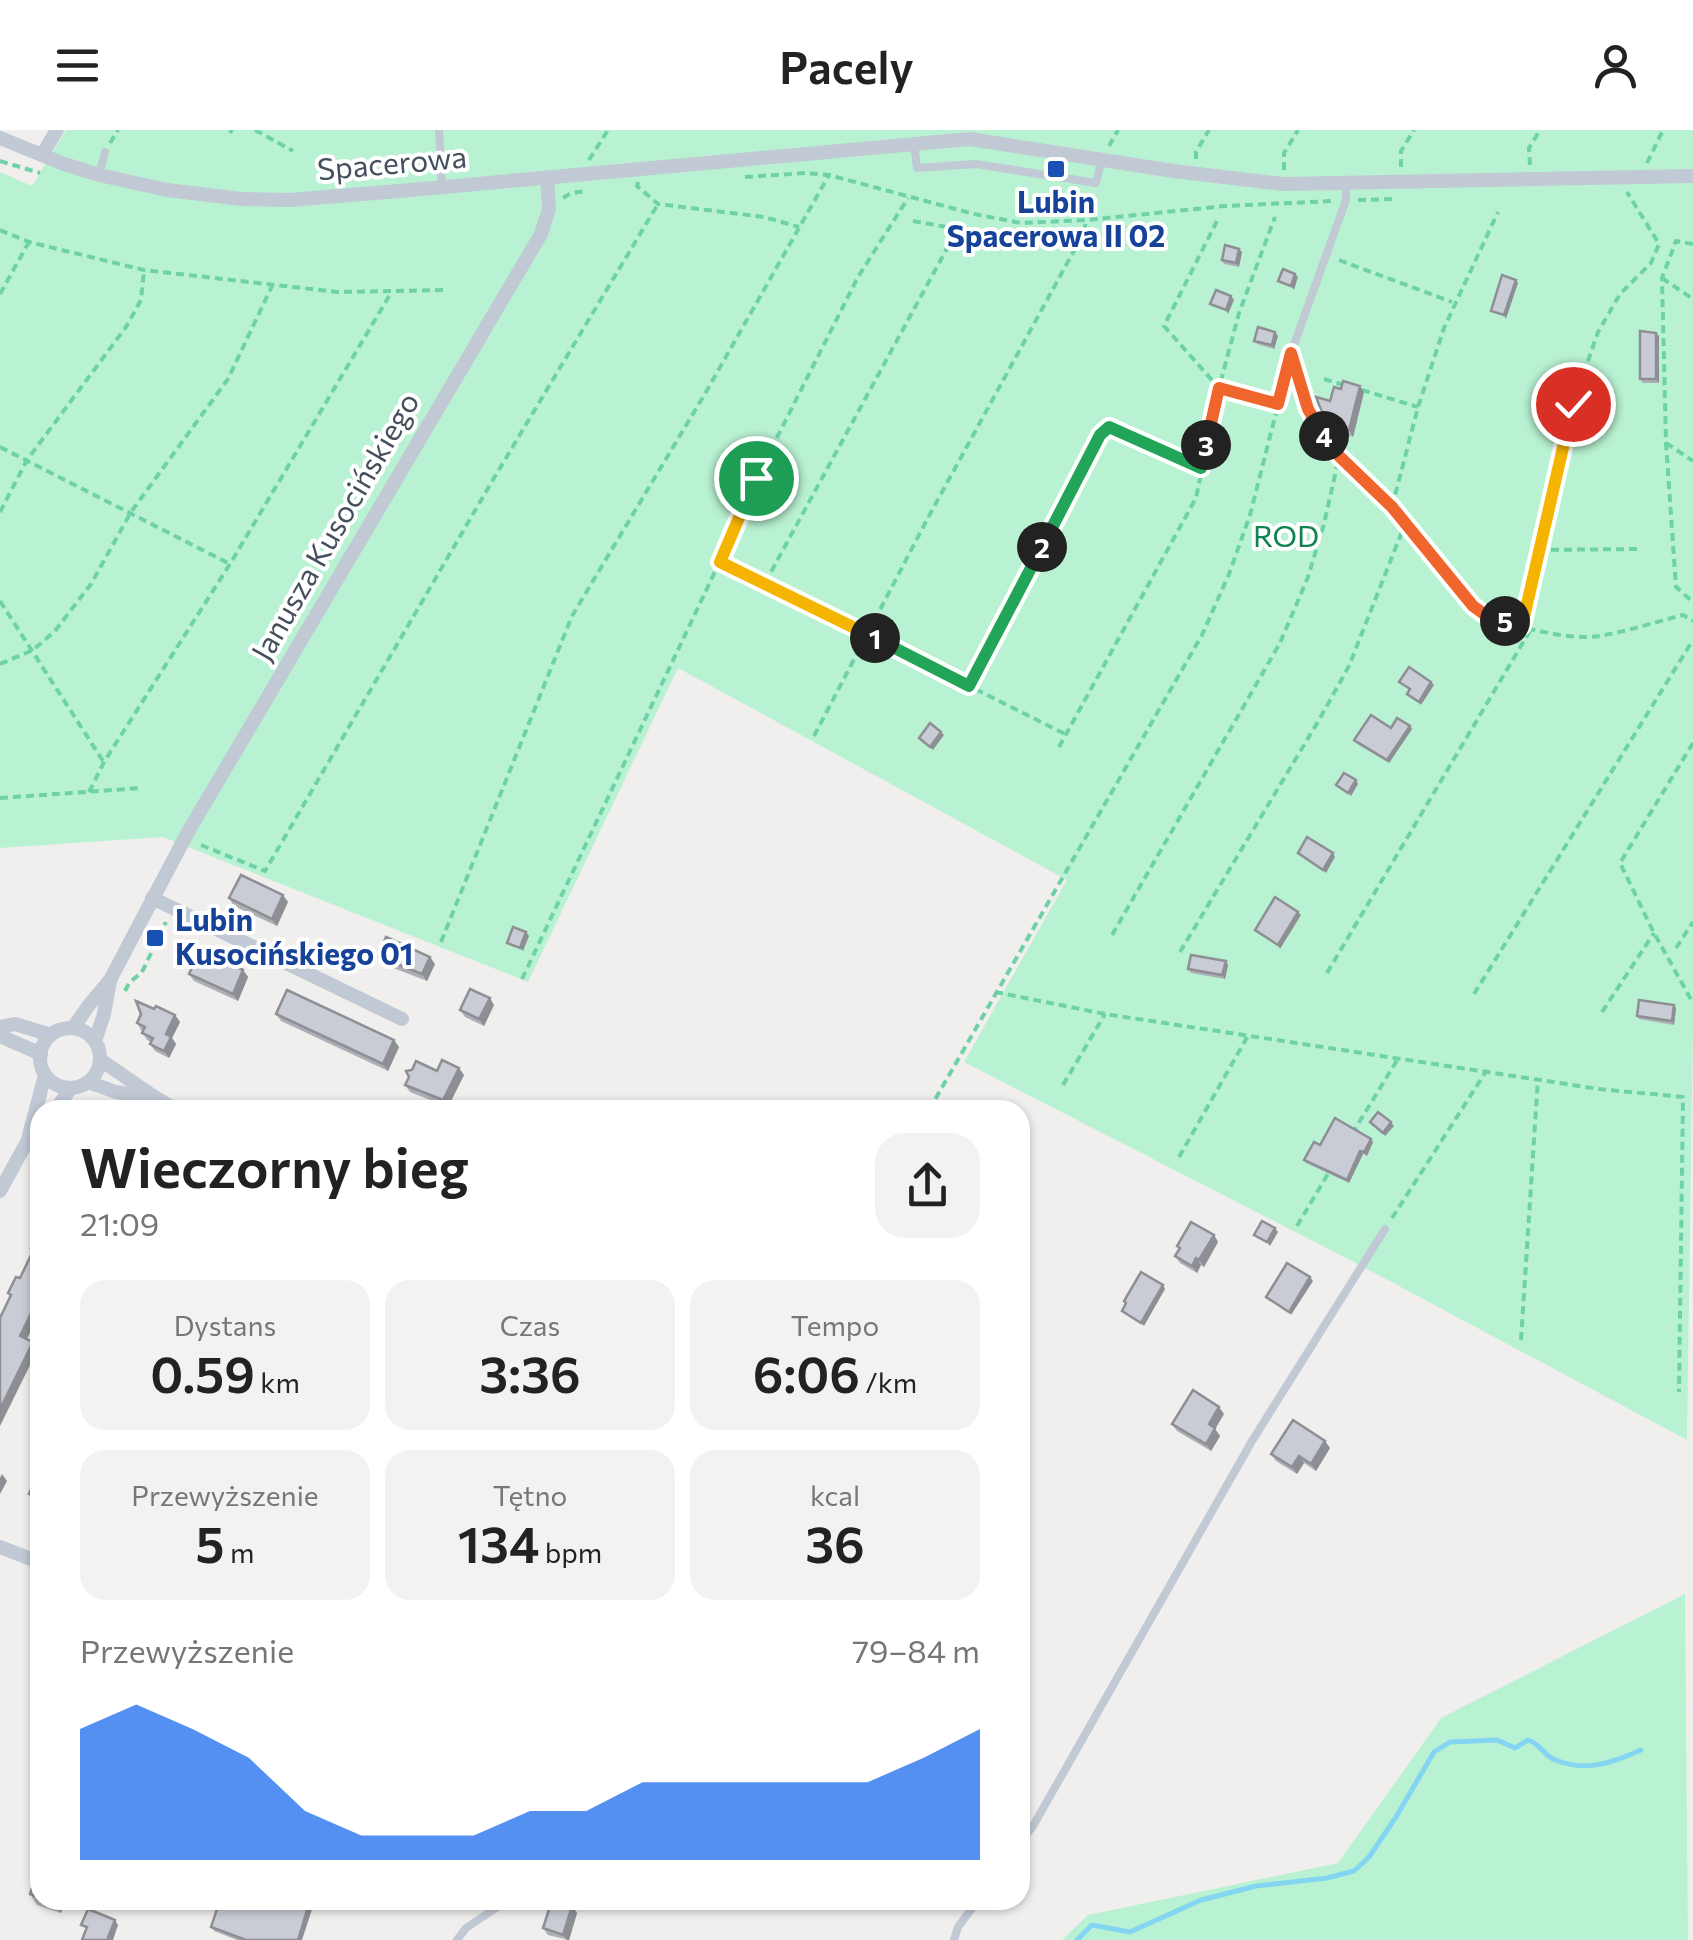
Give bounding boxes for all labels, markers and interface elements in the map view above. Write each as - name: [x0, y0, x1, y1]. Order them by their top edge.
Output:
- icon: menu: [50, 38, 105, 93]
- text: Pacely: [779, 38, 914, 93]
- icon: person: [1588, 38, 1643, 93]
- street label: Spacerowa: [315, 137, 468, 186]
- marker: Lubin Spacerowa II 02: [1045, 158, 1067, 180]
- place label: Lubin Spacerowa II 02: [947, 182, 1165, 253]
- pin: [1531, 362, 1616, 447]
- icon: check: [1546, 377, 1601, 432]
- street label: Janusza Kusocińskiego: [242, 385, 426, 666]
- pin: 4: [1299, 411, 1349, 461]
- text: 4: [1315, 419, 1333, 453]
- pin: 3: [1181, 420, 1231, 470]
- text: 3: [1198, 428, 1214, 462]
- pin: [714, 436, 799, 521]
- icon: arrive: [729, 451, 784, 506]
- park label: ROD: [1253, 516, 1319, 553]
- pin: 2: [1017, 522, 1067, 572]
- text: 2: [1034, 530, 1050, 564]
- pin: 5: [1480, 596, 1530, 646]
- text: 5: [1497, 604, 1513, 638]
- pin: 1: [850, 613, 900, 663]
- text: 1: [869, 621, 881, 655]
- place label: Lubin Kusocińskiego 01: [175, 900, 413, 971]
- marker: Lubin Kusocińskiego 01: [144, 927, 166, 949]
- text: Wieczorny bieg: [80, 1132, 469, 1199]
- button: share: [875, 1133, 980, 1238]
- text: 21:09: [80, 1203, 159, 1243]
- text: Dystans: [174, 1308, 276, 1342]
- text: Czas: [500, 1308, 560, 1342]
- text: Tempo: [791, 1308, 879, 1342]
- text: 0.59: [150, 1342, 255, 1403]
- text: 3:36: [479, 1342, 581, 1403]
- text: 6:06: [753, 1342, 860, 1403]
- text: km: [255, 1365, 300, 1399]
- text: /km: [860, 1365, 917, 1399]
- text: Przewyższenie: [131, 1478, 319, 1512]
- text: Tętno: [493, 1478, 567, 1512]
- text: kcal: [810, 1478, 860, 1512]
- text: 5: [196, 1512, 225, 1573]
- text: 134: [458, 1512, 539, 1573]
- text: 36: [805, 1512, 865, 1573]
- text: m: [225, 1535, 254, 1569]
- text: bpm: [539, 1535, 602, 1569]
- text: Przewyższenie: [80, 1630, 294, 1670]
- text: 79–84 m: [852, 1630, 980, 1670]

